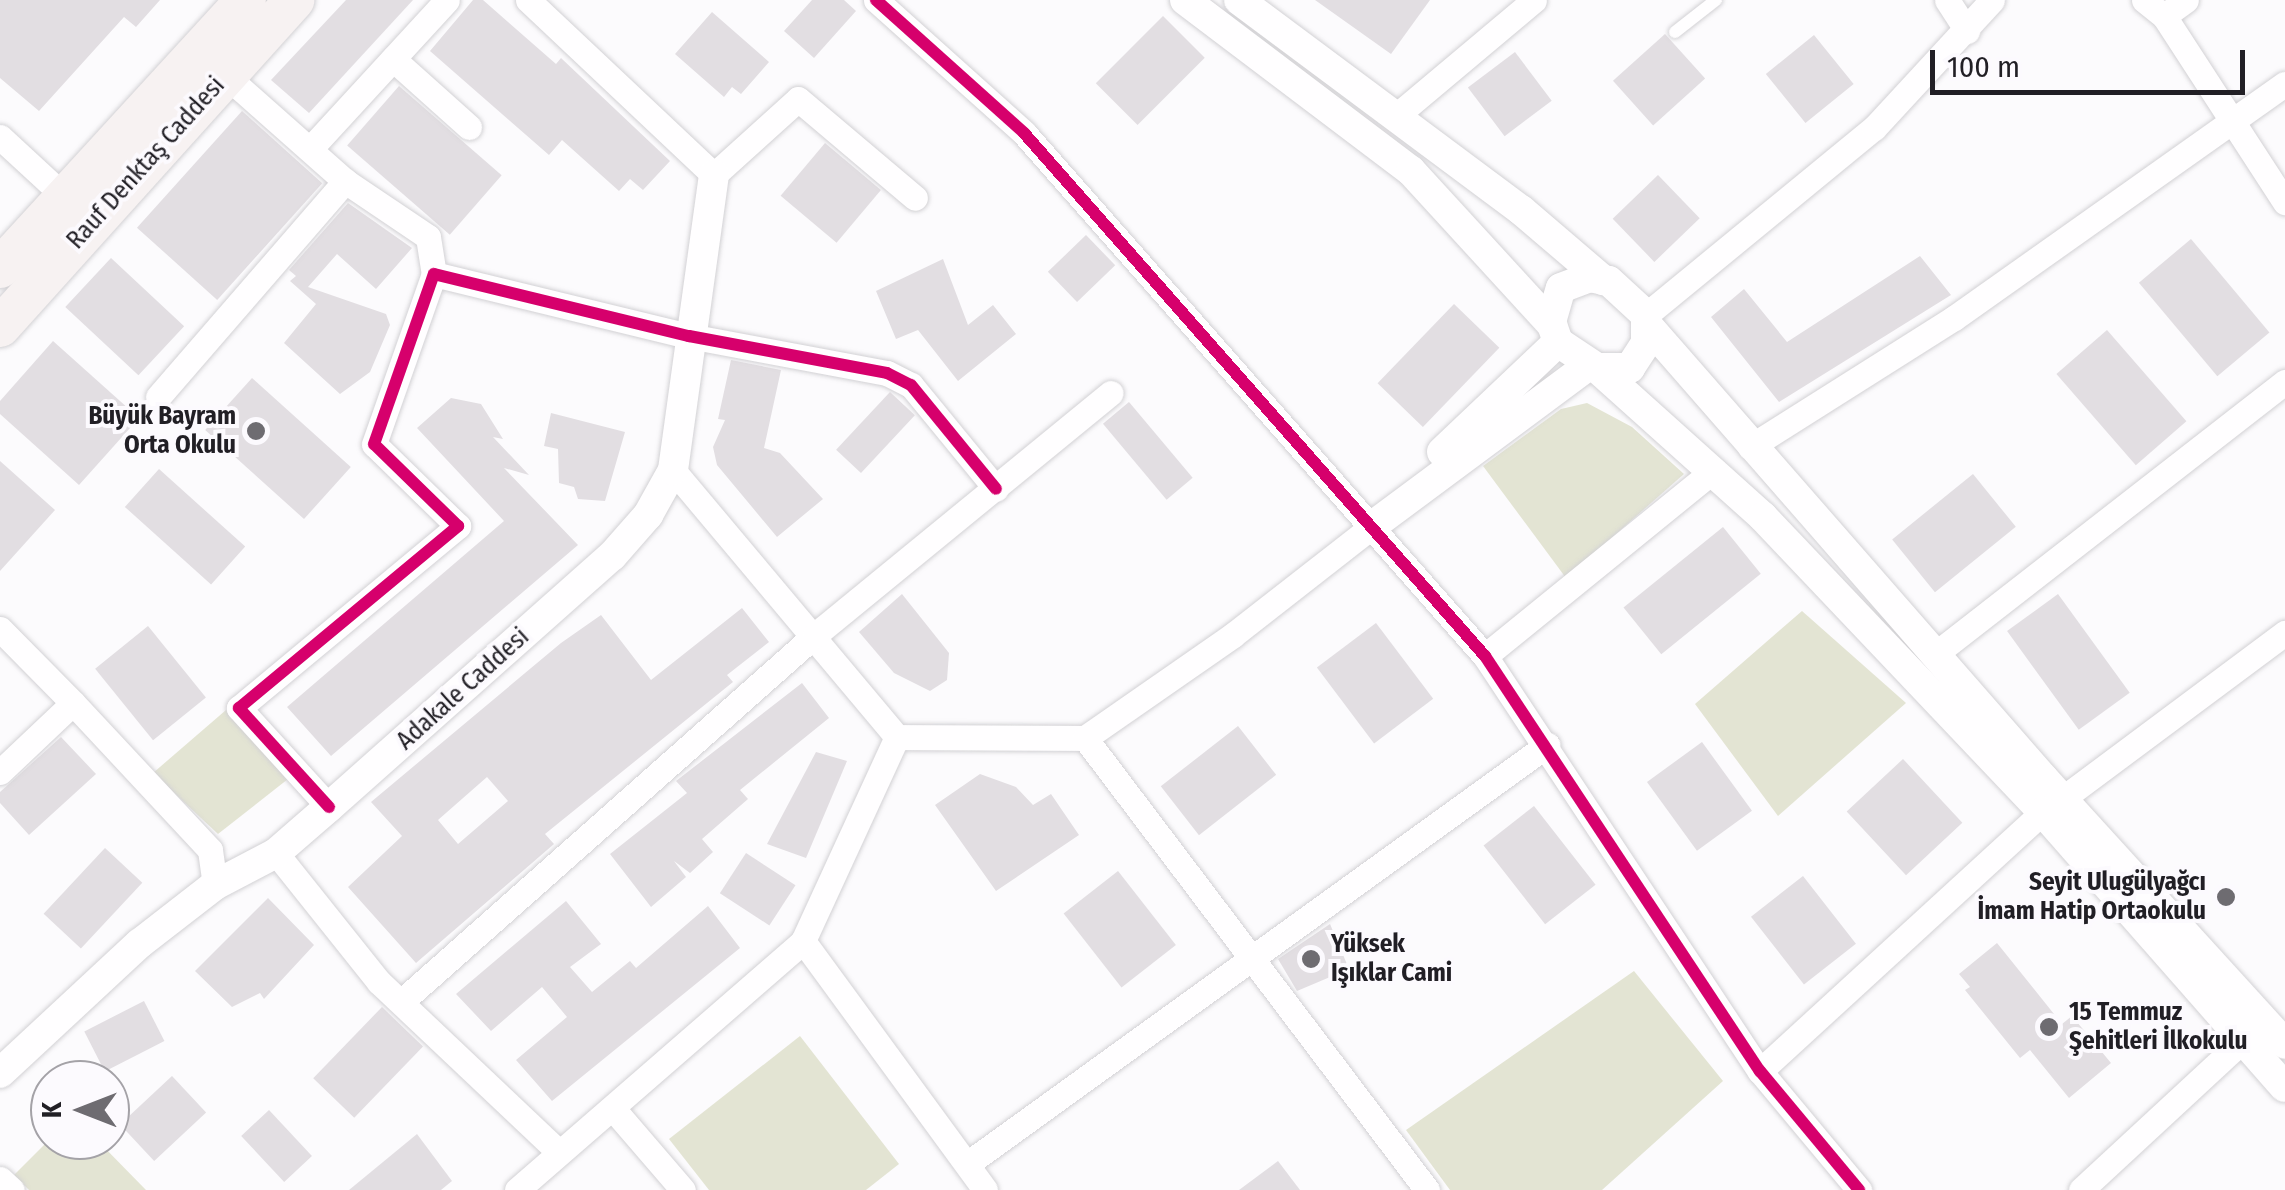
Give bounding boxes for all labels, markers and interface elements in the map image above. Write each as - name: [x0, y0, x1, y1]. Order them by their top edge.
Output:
- scale bar: [1935, 30, 2250, 92]
- text: 100 m: [1947, 49, 2020, 85]
- street label: Rauf Denktaş Caddesi: [61, 71, 231, 255]
- place label: Büyük Bayram Orta Okulu: [88, 402, 236, 461]
- marker: Büyük Bayram Orta Okulu: [245, 420, 267, 442]
- street label: Adakale Caddesi: [391, 622, 535, 756]
- place label: Seyit Ulugülyağcı İmam Hatip Ortaokulu: [1977, 868, 2206, 927]
- marker: Seyit Ulugülyağcı İmam Hatip Ortaokulu: [2215, 886, 2237, 908]
- place label: Yüksek Işıklar Cami: [1331, 930, 1452, 989]
- marker: Yüksek Işıklar Cami: [1300, 948, 1322, 970]
- place label: 15 Temmuz Şehitleri İlkokulu: [2069, 998, 2248, 1057]
- marker: 15 Temmuz Şehitleri İlkokulu: [2038, 1016, 2060, 1038]
- north arrow: [30, 1060, 130, 1160]
- text: K: [35, 1102, 68, 1118]

